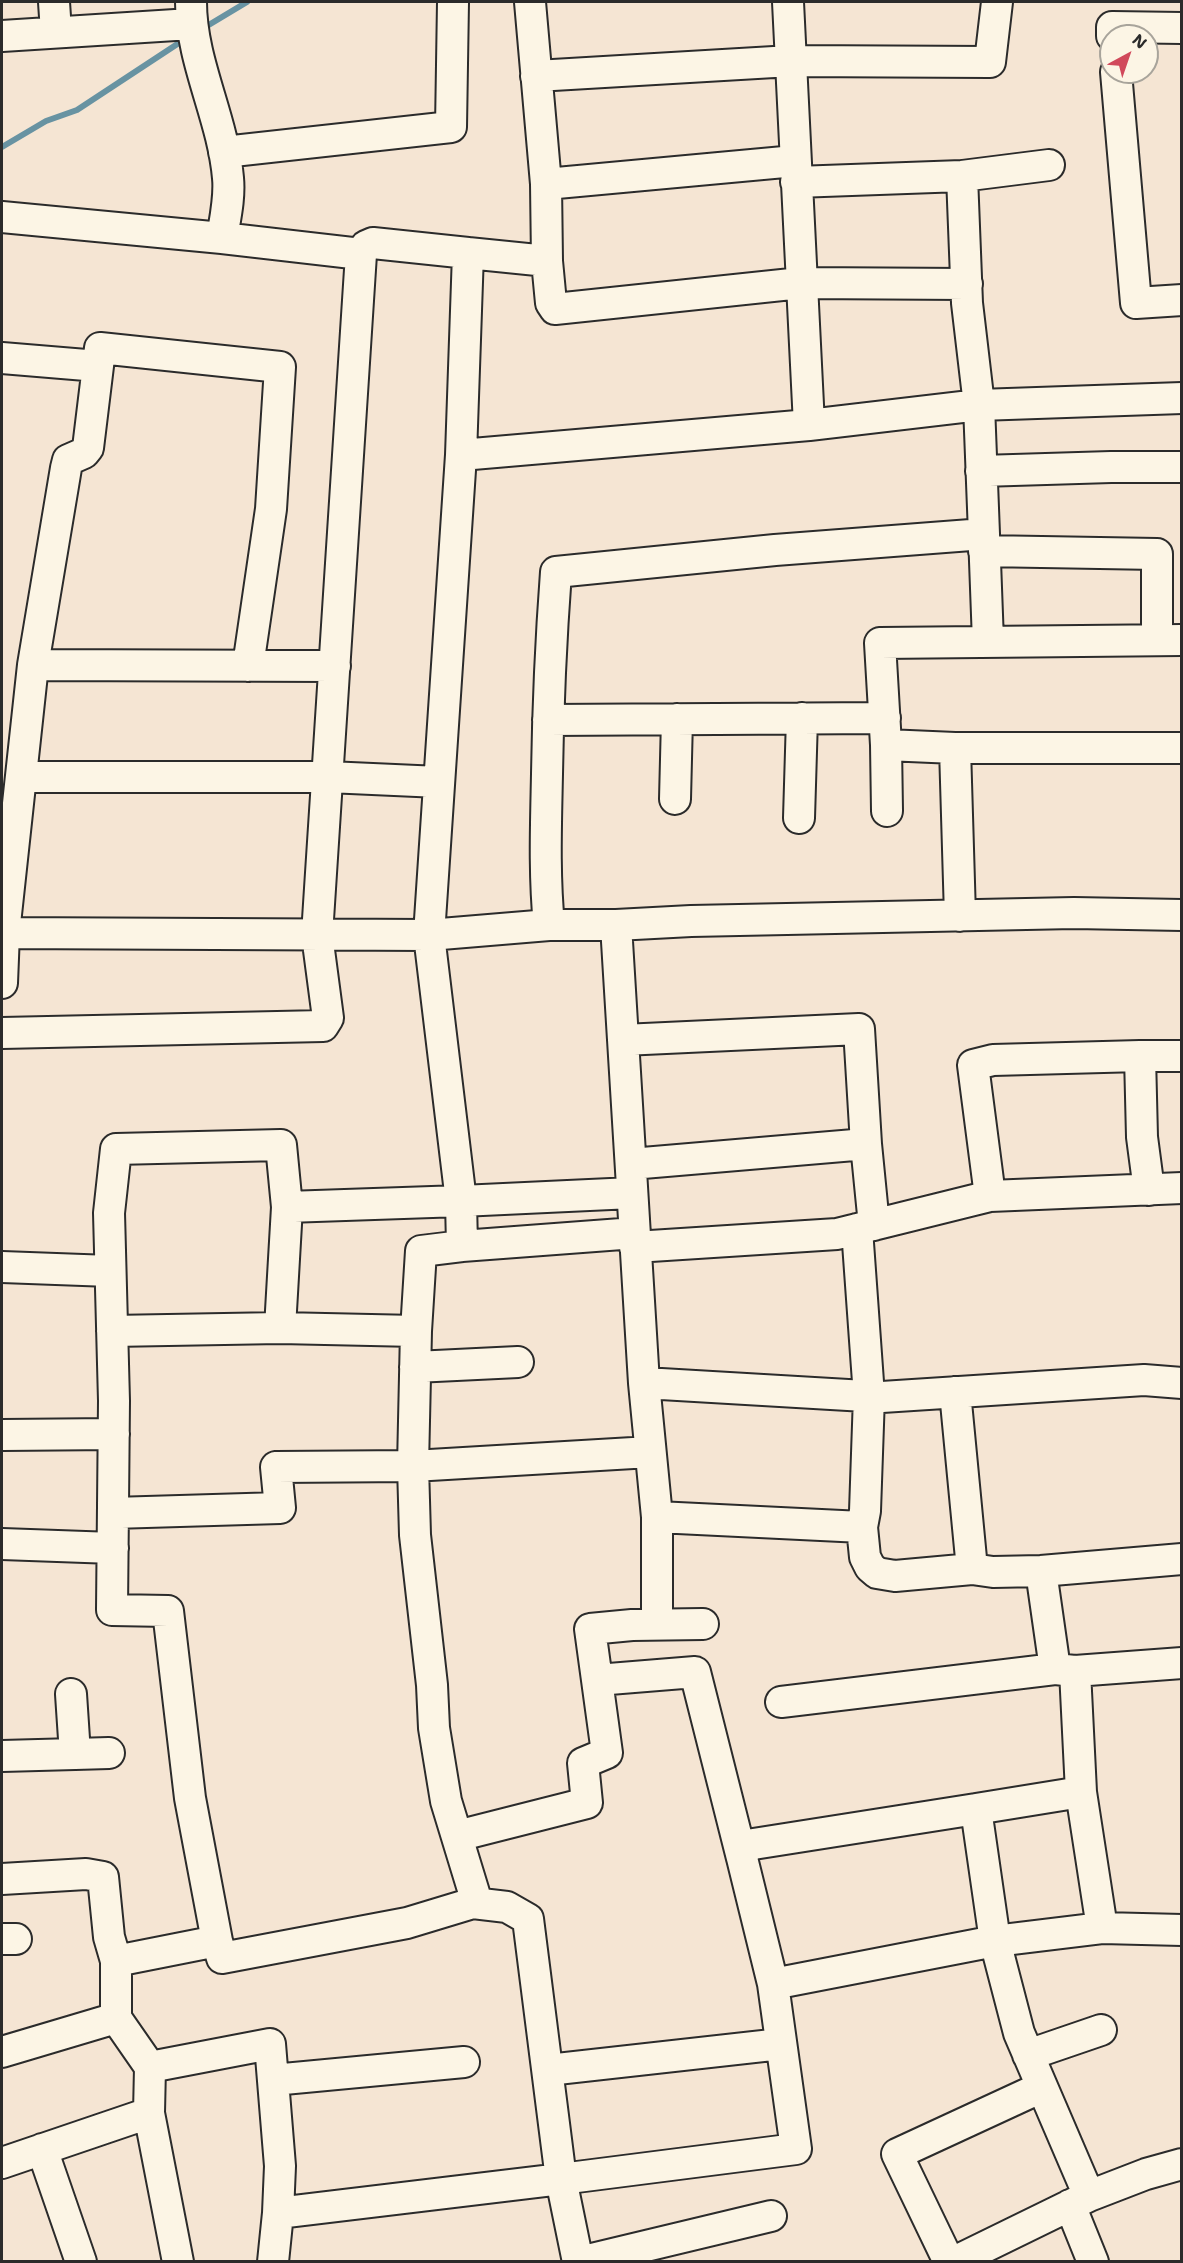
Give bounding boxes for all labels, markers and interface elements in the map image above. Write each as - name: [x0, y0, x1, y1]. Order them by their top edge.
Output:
- north arrow: [1099, 24, 1159, 84]
- text: N: [1128, 29, 1151, 53]

